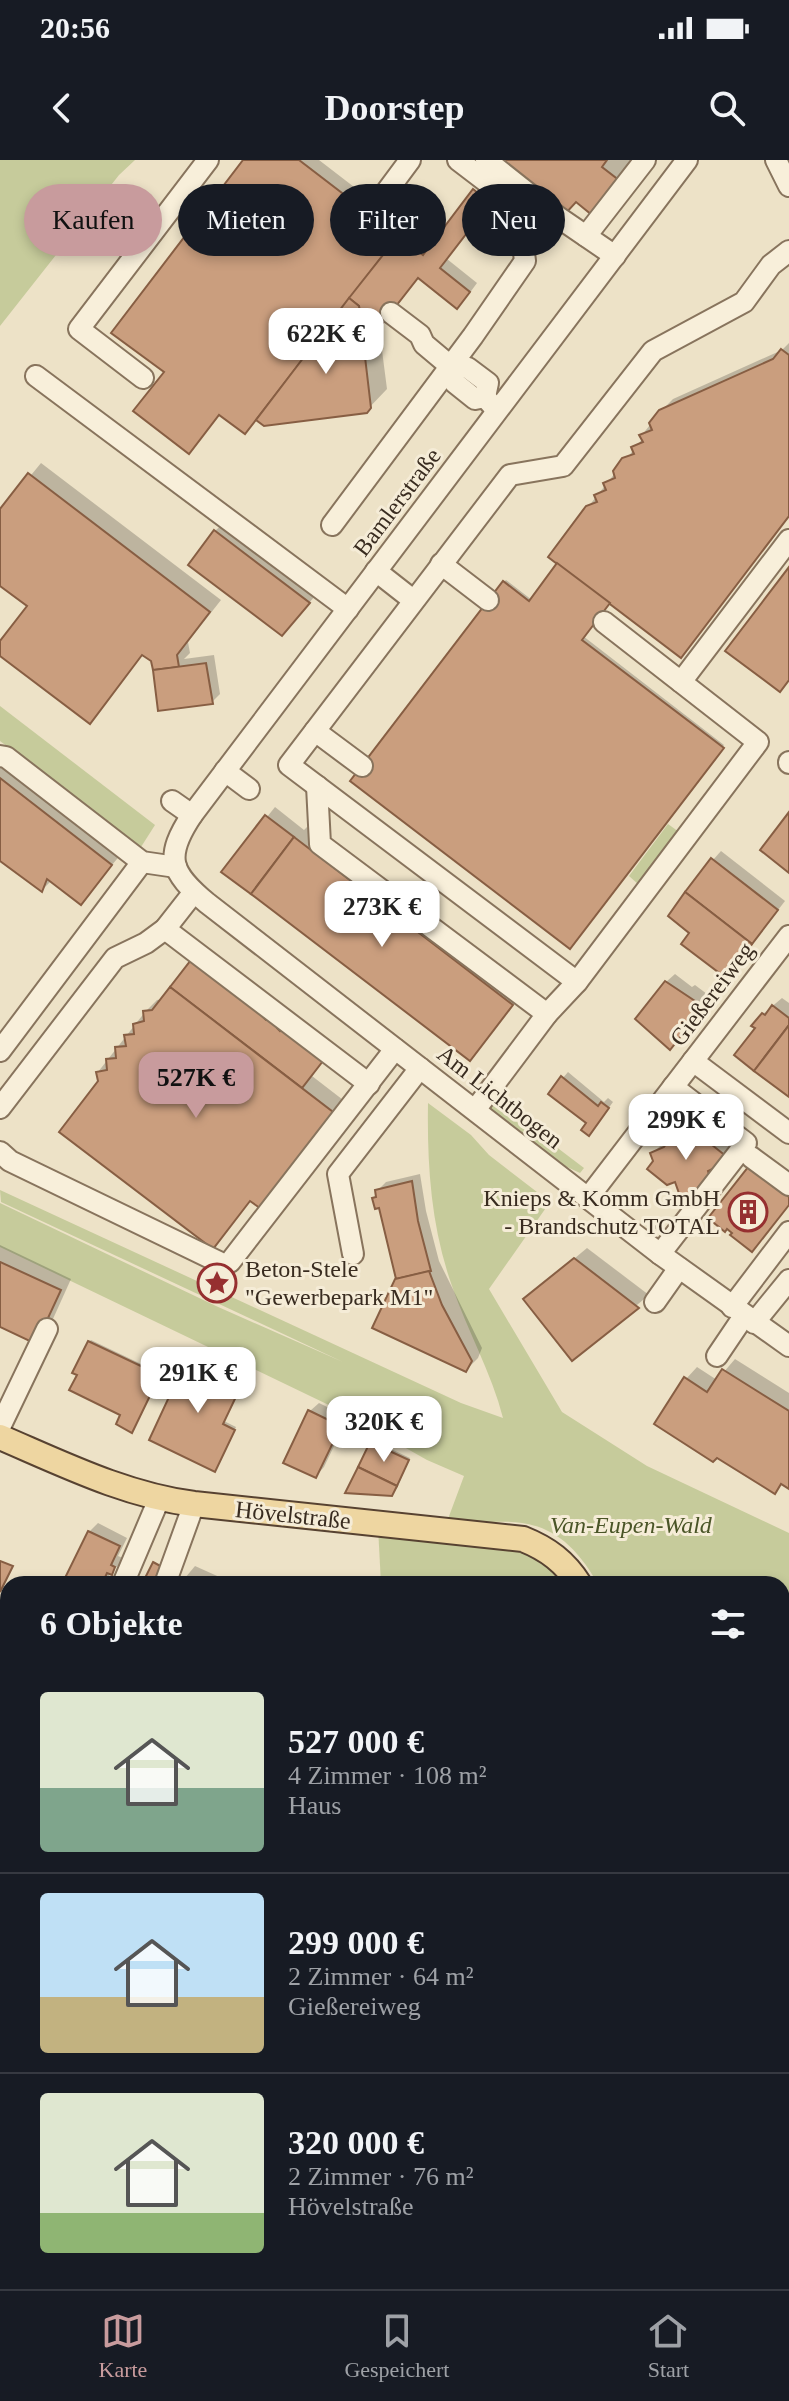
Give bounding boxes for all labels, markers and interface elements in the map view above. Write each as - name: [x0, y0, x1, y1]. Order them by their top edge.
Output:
- text: 20:56: [40, 11, 110, 44]
- icon: back: [40, 86, 84, 130]
- icon: search: [705, 86, 749, 130]
- text: Doorstep: [325, 88, 464, 128]
- chip: Kaufen: [24, 184, 162, 256]
- chip: Mieten: [178, 184, 314, 256]
- chip: Filter: [330, 184, 446, 256]
- chip: Neu: [462, 184, 565, 256]
- pin: 622K €: [261, 308, 391, 376]
- text: 622K €: [287, 319, 365, 348]
- street label: Bamlerstraße: [348, 443, 446, 561]
- pin: 273K €: [317, 881, 447, 949]
- text: 273K €: [343, 892, 421, 921]
- street label: Gießereiweg: [665, 937, 759, 1051]
- street label: Am Lichtbogen: [432, 1040, 568, 1154]
- pin: 527K €: [131, 1052, 261, 1120]
- text: 527K €: [157, 1063, 235, 1092]
- pin: 299K €: [621, 1094, 751, 1162]
- text: 299K €: [647, 1105, 725, 1134]
- place label: Knieps & Komm GmbH - Brandschutz TOTAL: [483, 1185, 720, 1239]
- building icon: Knieps & Komm GmbH - Brandschutz TOTAL: [727, 1191, 769, 1233]
- place label: Beton-Stele "Gewerbepark M1": [245, 1256, 433, 1310]
- place icon: Beton-Stele "Gewerbepark M1": [196, 1262, 238, 1304]
- pin: 291K €: [133, 1347, 263, 1415]
- text: 291K €: [159, 1358, 237, 1387]
- pin: 320K €: [319, 1396, 449, 1464]
- text: 320K €: [345, 1407, 423, 1436]
- street label: Hövelstraße: [234, 1496, 352, 1534]
- park label: Van-Eupen-Wald: [550, 1512, 713, 1538]
- icon: filters: [706, 1602, 750, 1646]
- text: 6 Objekte: [40, 1605, 183, 1642]
- text: 527 000 €: [288, 1723, 424, 1760]
- icon: home: [104, 1724, 200, 1820]
- text: 4 Zimmer · 108 m²: [288, 1761, 486, 1790]
- text: Haus: [288, 1791, 341, 1820]
- text: 299 000 €: [288, 1924, 424, 1961]
- icon: home: [104, 1925, 200, 2021]
- text: 2 Zimmer · 64 m²: [288, 1962, 473, 1991]
- text: Gießereiweg: [288, 1992, 421, 2021]
- text: 320 000 €: [288, 2124, 424, 2161]
- icon: home: [104, 2125, 200, 2221]
- text: 2 Zimmer · 76 m²: [288, 2162, 473, 2191]
- text: Hövelstraße: [288, 2192, 414, 2221]
- tab: Karte: [99, 2309, 147, 2383]
- tab: Gespeichert: [344, 2309, 449, 2383]
- tab: Start: [646, 2309, 690, 2383]

